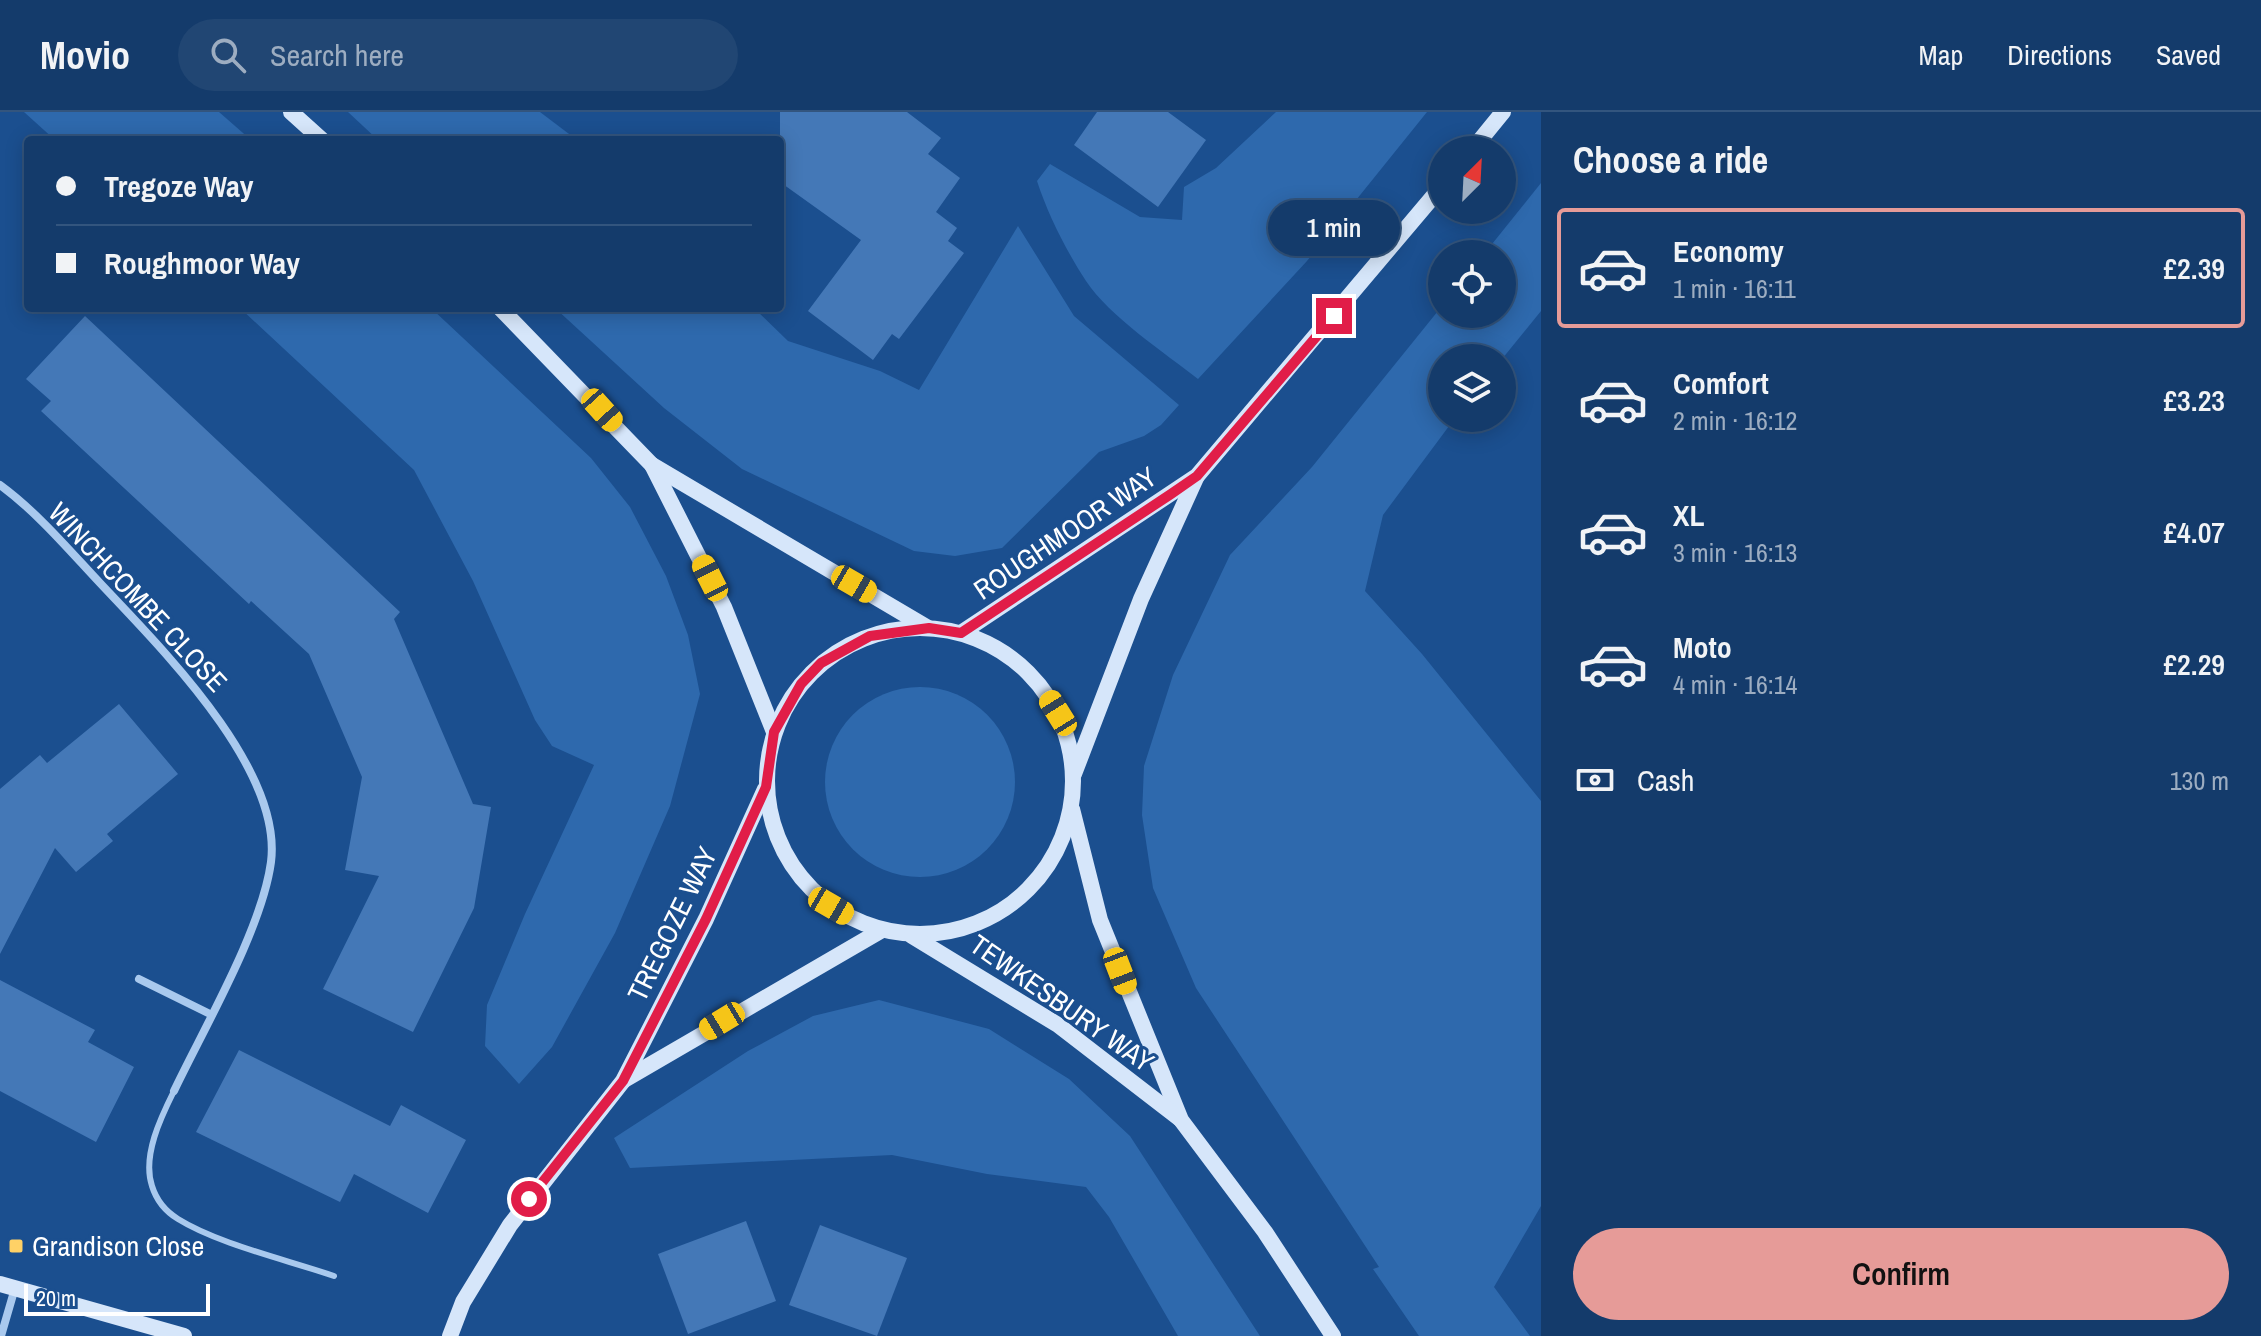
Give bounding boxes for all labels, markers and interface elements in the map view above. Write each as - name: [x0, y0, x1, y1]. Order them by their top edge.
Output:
- search box: [178, 19, 738, 91]
- text: Movio: [40, 30, 130, 81]
- icon: search: [206, 33, 250, 77]
- text: Search here: [270, 35, 404, 75]
- text: Map: [1919, 36, 1963, 74]
- text: Directions: [2007, 36, 2112, 74]
- text: Saved: [2156, 36, 2221, 74]
- north arrow: [1428, 136, 1516, 224]
- map controls: [1428, 136, 1516, 432]
- text: Choose a ride: [1573, 136, 1768, 184]
- text: Tregoze Way: [104, 166, 254, 206]
- callout: 1 min: [1268, 200, 1400, 256]
- text: 1 min: [1307, 210, 1361, 245]
- text: Economy: [1673, 231, 1784, 271]
- icon: car: [1577, 232, 1649, 304]
- button: locate: [1428, 240, 1516, 328]
- text: Roughmoor Way: [104, 243, 300, 283]
- text: £2.39: [2163, 248, 2225, 288]
- text: 1 min · 16:11: [1673, 271, 1796, 306]
- route end: [1316, 298, 1352, 334]
- button: layers: [1428, 344, 1516, 432]
- text: Comfort: [1673, 363, 1769, 403]
- icon: car: [1577, 364, 1649, 436]
- text: £3.23: [2163, 380, 2225, 420]
- car: [577, 384, 627, 436]
- text: 2 min · 16:12: [1673, 403, 1797, 438]
- street label: ROUGHMOOR WAY: [966, 457, 1165, 608]
- street label: WINCHCOMBE CLOSE: [40, 494, 236, 700]
- text: XL: [1673, 495, 1704, 535]
- icon: car: [1577, 496, 1649, 568]
- text: £4.07: [2163, 512, 2225, 552]
- text: 3 min · 16:13: [1673, 535, 1797, 570]
- car: [688, 551, 732, 605]
- car: [827, 562, 881, 606]
- text: Moto: [1673, 627, 1732, 667]
- icon: car: [1577, 628, 1649, 700]
- text: £2.29: [2163, 644, 2225, 684]
- text: 4 min · 16:14: [1673, 667, 1797, 702]
- car: [1035, 686, 1081, 740]
- icon: cash: [1573, 758, 1617, 802]
- text: Cash: [1637, 760, 1694, 800]
- text: 130 m: [2170, 763, 2229, 798]
- street label: TREGOZE WAY: [618, 840, 726, 1007]
- car: [804, 884, 858, 928]
- street label: TEWKESBURY WAY: [963, 925, 1162, 1081]
- car: [1100, 944, 1140, 998]
- car: [695, 998, 749, 1044]
- route start: [511, 1181, 547, 1217]
- place label: Grandison Close: [32, 1227, 204, 1265]
- button: Confirm: [1573, 1228, 2229, 1320]
- marker: Grandison Close: [7, 1237, 25, 1255]
- scale bar: [24, 1280, 210, 1316]
- text: 20 m: [36, 1283, 76, 1313]

